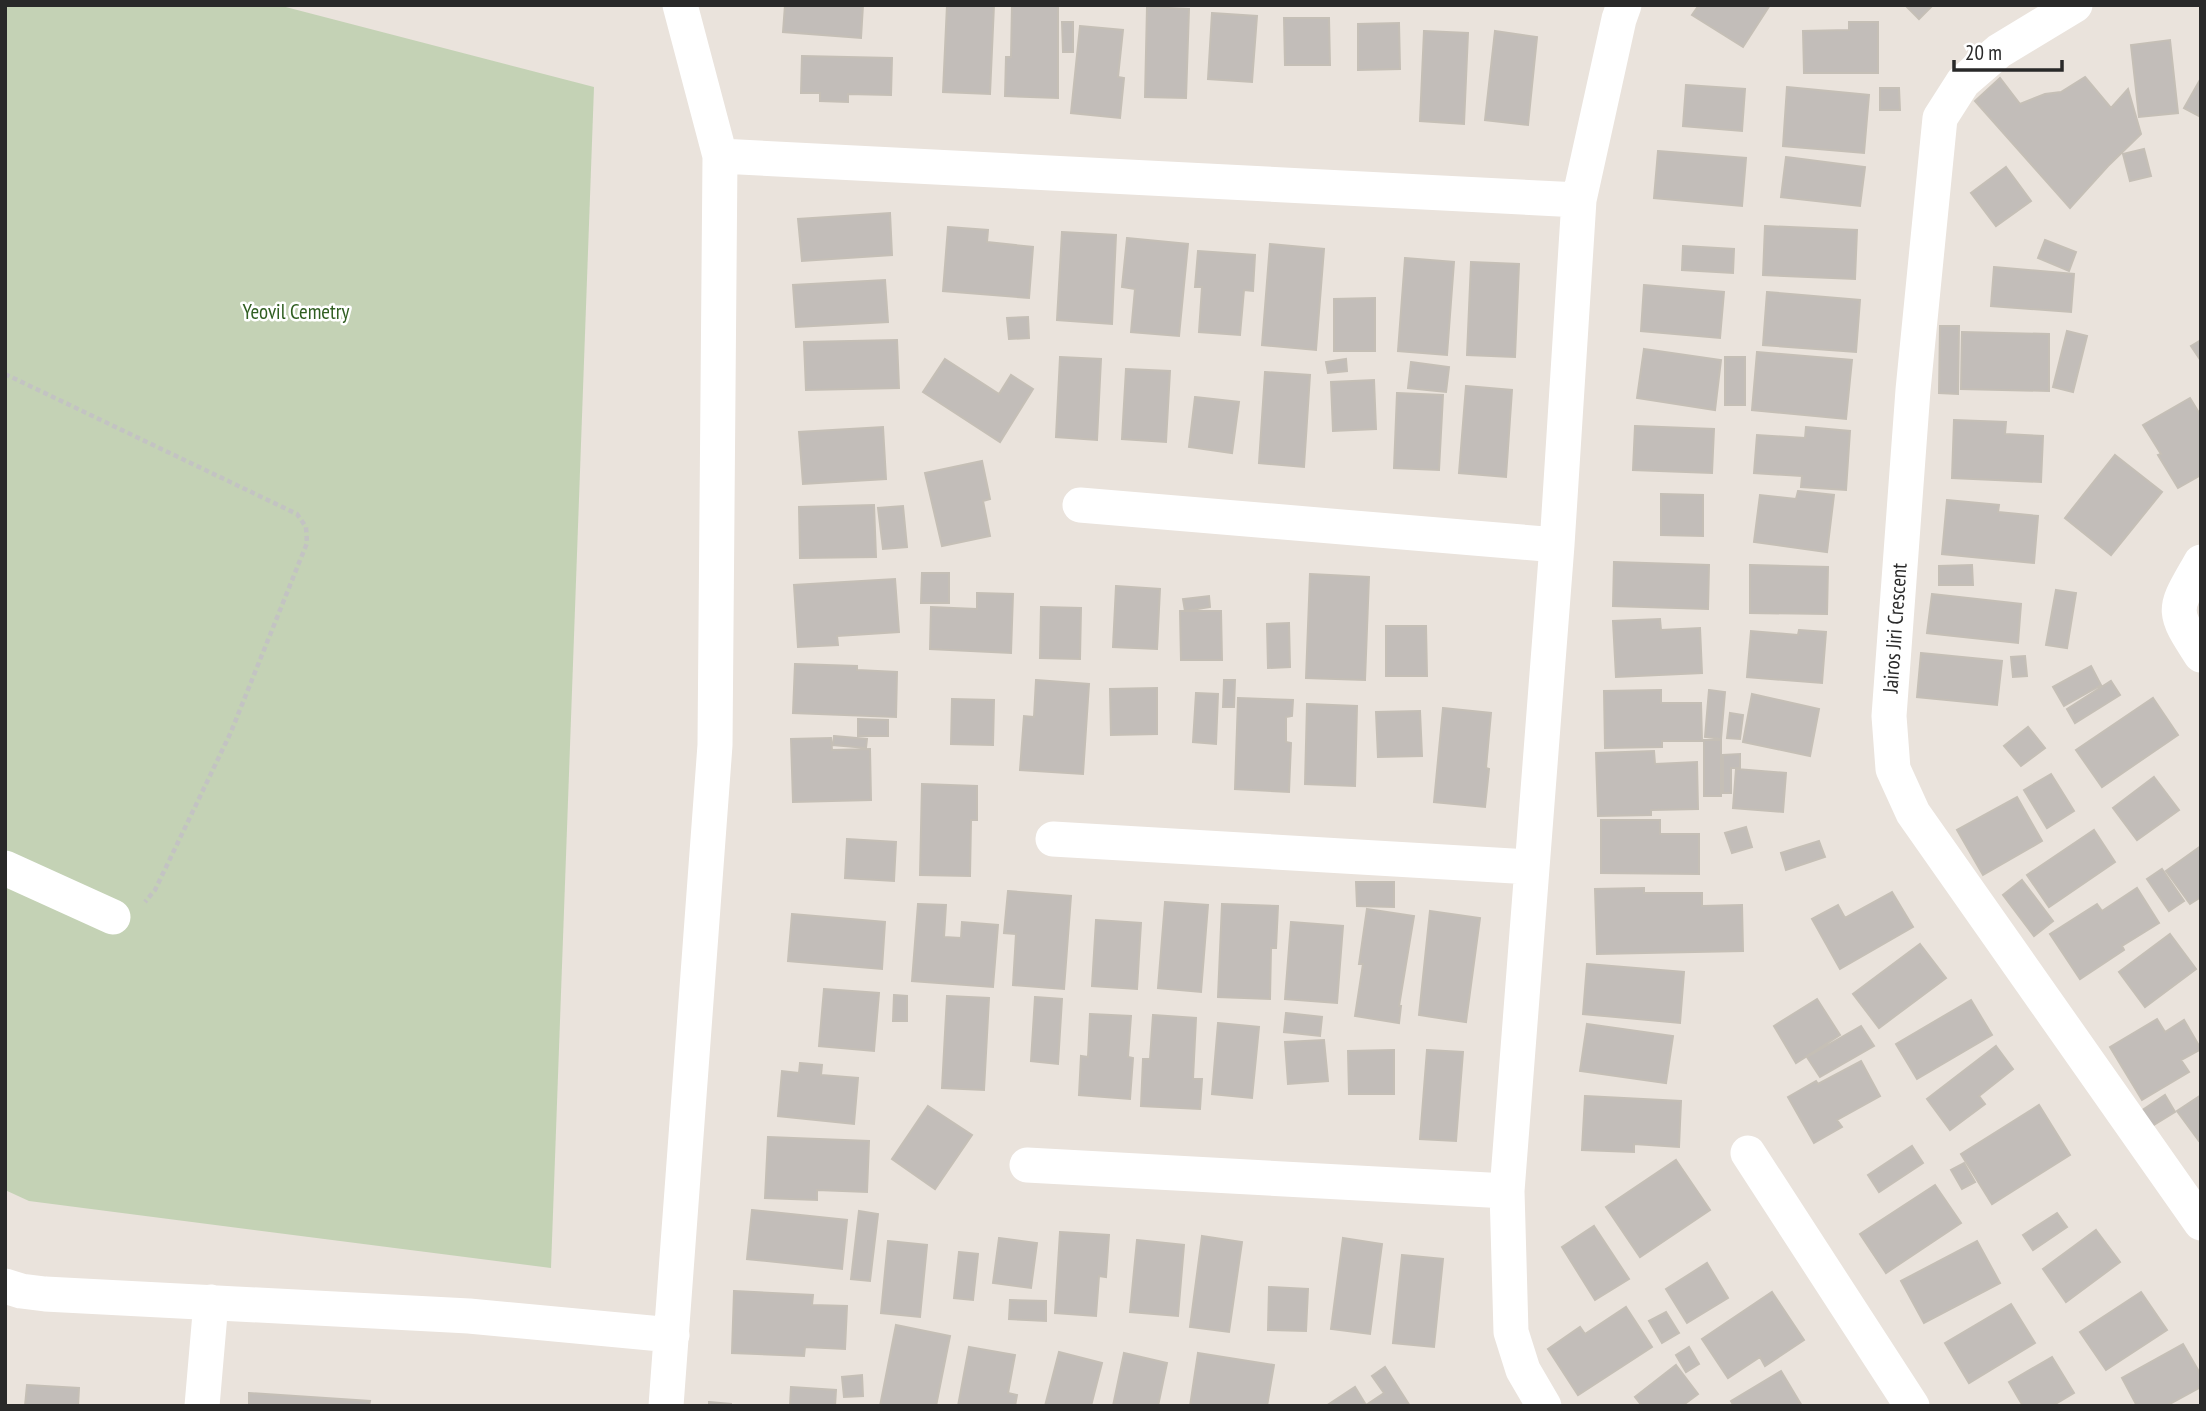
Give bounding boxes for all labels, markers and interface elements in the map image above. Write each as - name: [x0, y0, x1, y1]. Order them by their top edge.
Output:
- scale bar: [1954, 28, 2062, 72]
- text: 20 m: [1965, 39, 2002, 66]
- park label: Yeovil Cemetry: [243, 298, 350, 325]
- street label: Jairos Jiri Crescent: [1876, 562, 1913, 695]

